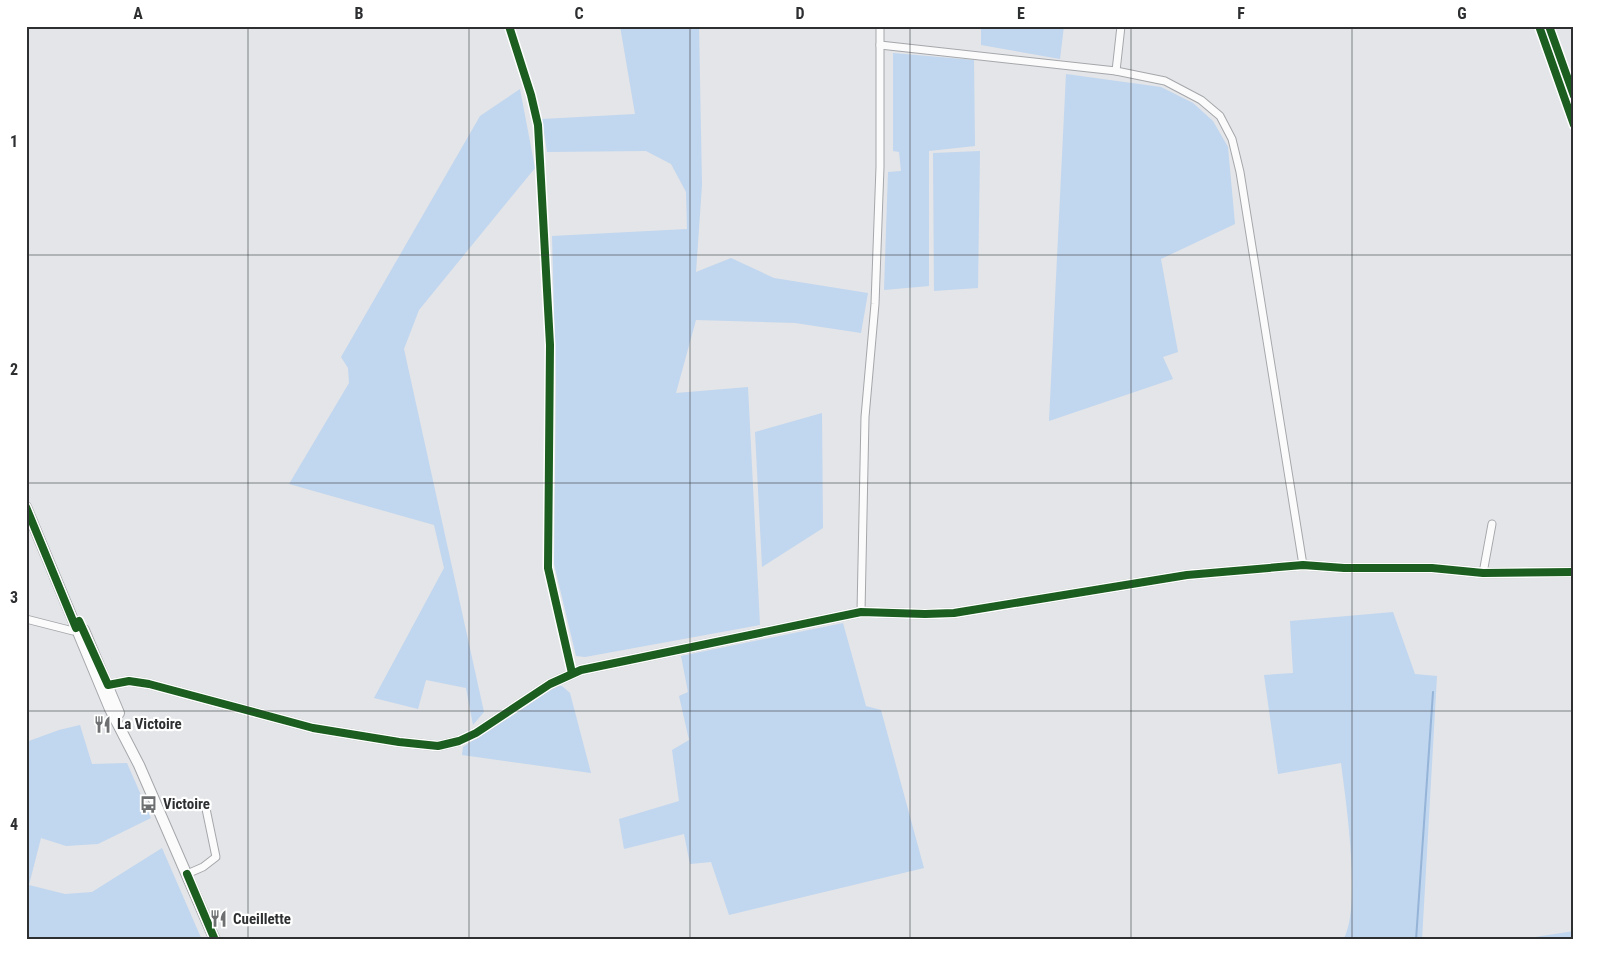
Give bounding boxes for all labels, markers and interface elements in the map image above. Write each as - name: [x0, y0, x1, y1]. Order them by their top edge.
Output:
- text: A: [133, 4, 143, 23]
- text: B: [355, 4, 364, 23]
- text: C: [574, 4, 584, 23]
- text: D: [795, 4, 805, 23]
- text: E: [1017, 4, 1025, 23]
- text: F: [1237, 4, 1245, 23]
- text: G: [1457, 4, 1467, 23]
- text: 1: [10, 132, 18, 151]
- text: 2: [10, 360, 18, 379]
- text: 3: [10, 588, 18, 607]
- restaurant icon: La Victoire: [93, 714, 113, 734]
- place label: La Victoire: [117, 715, 182, 733]
- bus stop icon: Victoire: [139, 794, 159, 814]
- place label: Victoire: [163, 795, 210, 813]
- text: 4: [10, 815, 18, 834]
- restaurant icon: Cueillette: [209, 909, 229, 929]
- place label: Cueillette: [233, 910, 291, 928]

